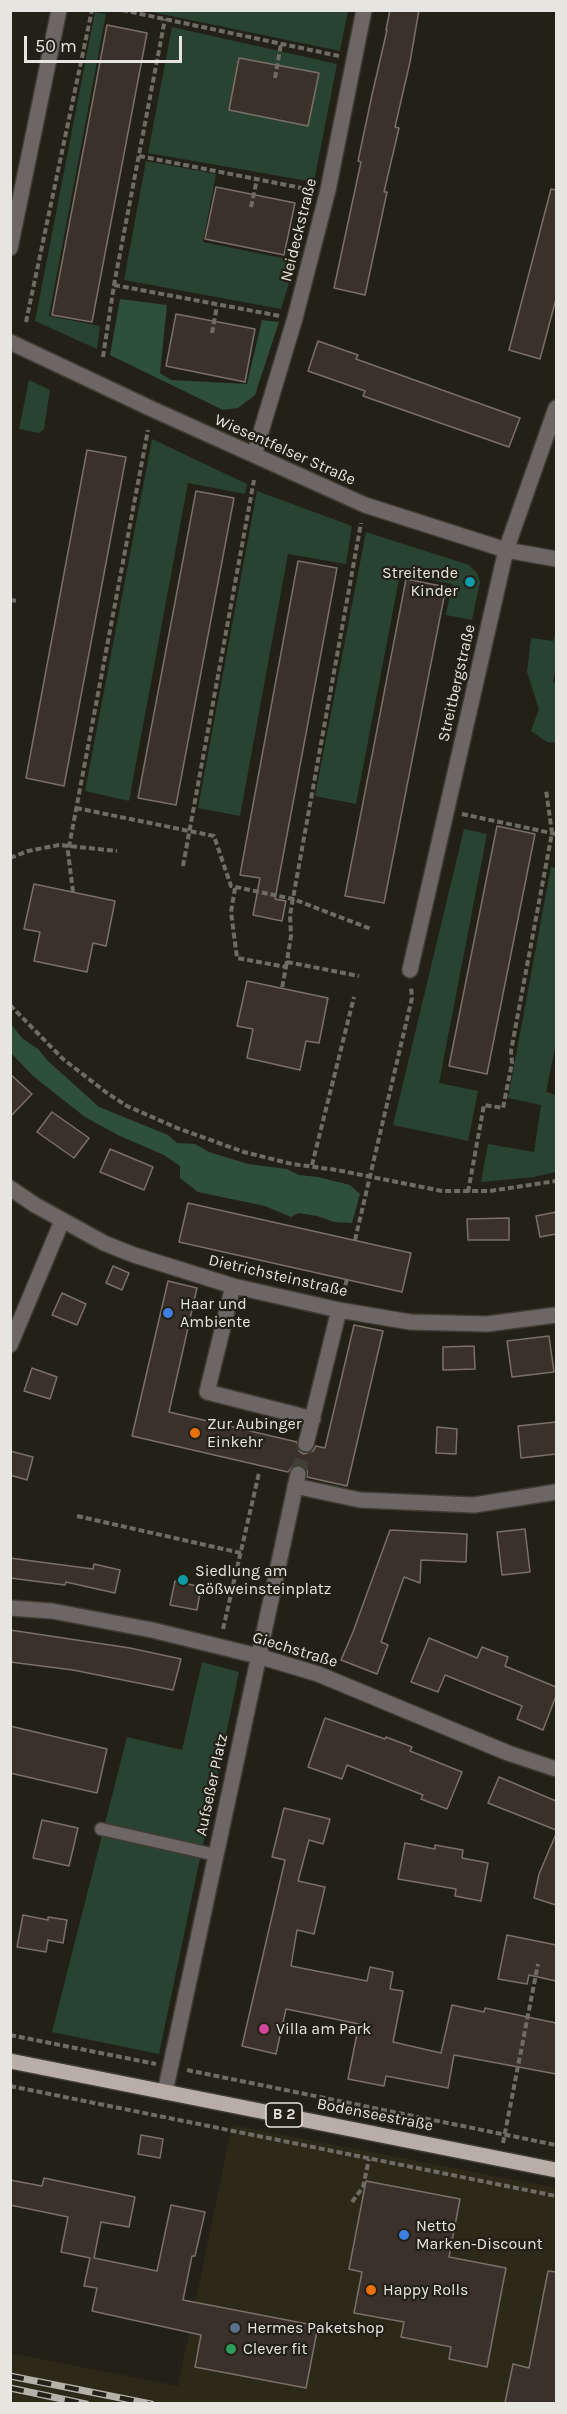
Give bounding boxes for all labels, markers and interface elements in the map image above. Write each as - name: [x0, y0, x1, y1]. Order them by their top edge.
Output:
- scale bar: [27, 24, 184, 62]
- text: 50 m: [35, 35, 77, 57]
- street label: Neideckstraße: [277, 176, 321, 284]
- street label: Wiesentfelser Straße: [212, 410, 358, 490]
- place label: Streitende Kinder: [382, 563, 458, 601]
- marker: Streitende Kinder: [463, 575, 477, 589]
- street label: Streitbergstraße: [434, 622, 480, 744]
- street label: Dietrichsteinstraße: [207, 1251, 349, 1301]
- place label: Haar und Ambiente: [180, 1294, 251, 1332]
- marker: Haar und Ambiente: [161, 1306, 175, 1320]
- place label: Zur Aubinger Einkehr: [207, 1414, 302, 1452]
- marker: Zur Aubinger Einkehr: [188, 1426, 202, 1440]
- place label: Siedlung am Gößweinsteinplatz: [195, 1561, 331, 1599]
- marker: Siedlung am Gößweinsteinplatz: [176, 1573, 190, 1587]
- street label: Giechstraße: [250, 1628, 340, 1672]
- street label: Aufseßer Platz: [192, 1732, 232, 1838]
- place label: Villa am Park: [276, 2019, 371, 2039]
- marker: Villa am Park: [257, 2022, 271, 2036]
- street label: Bodenseestraße: [315, 2094, 435, 2136]
- road number: B 2: [266, 2103, 302, 2127]
- place label: Netto Marken-Discount: [416, 2216, 543, 2254]
- marker: Netto Marken-Discount: [397, 2228, 411, 2242]
- place label: Happy Rolls: [383, 2280, 468, 2300]
- marker: Happy Rolls: [364, 2283, 378, 2297]
- place label: Hermes Paketshop: [247, 2318, 384, 2338]
- marker: Hermes Paketshop: [228, 2321, 242, 2335]
- place label: Clever fit: [243, 2339, 308, 2359]
- marker: Clever fit: [224, 2342, 238, 2356]

